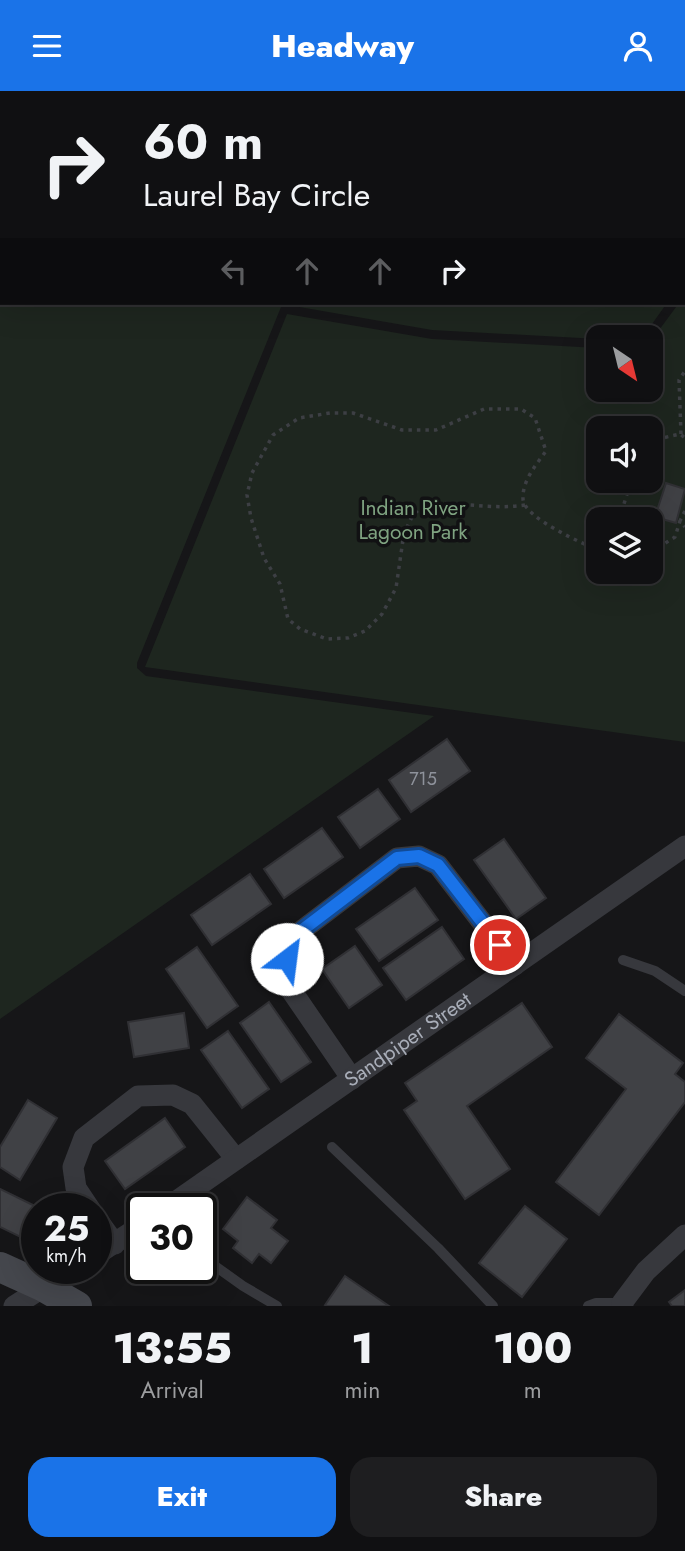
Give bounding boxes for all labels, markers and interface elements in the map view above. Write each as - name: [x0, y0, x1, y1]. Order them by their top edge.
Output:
- text: Headway: [271, 23, 414, 69]
- icon: menu: [28, 27, 66, 65]
- icon: person: [619, 27, 657, 65]
- text: 60 m: [143, 107, 263, 177]
- icon: right: [28, 119, 119, 210]
- text: Laurel Bay Circle: [143, 172, 370, 218]
- icon: left: [215, 252, 253, 290]
- icon: ahead: [288, 252, 326, 290]
- icon: ahead: [361, 252, 399, 290]
- icon: right: [434, 252, 472, 290]
- north arrow: [586, 325, 663, 403]
- map controls: [586, 325, 663, 584]
- button: sound: [586, 416, 663, 493]
- park label: Indian River Lagoon Park: [358, 493, 468, 547]
- button: layers: [586, 507, 663, 584]
- house number: 715: [409, 766, 437, 792]
- pin: [470, 915, 530, 975]
- position arrow: [250, 922, 324, 996]
- icon: arrive: [481, 926, 519, 964]
- street label: Sandpiper Street: [338, 985, 477, 1094]
- speed limit sign: 30: [126, 1193, 217, 1284]
- text: 25: [44, 1204, 89, 1254]
- text: km/h: [46, 1243, 87, 1269]
- text: 13:55: [113, 1318, 232, 1379]
- text: 1: [351, 1318, 373, 1379]
- text: 100: [493, 1318, 572, 1379]
- text: Arrival: [140, 1373, 204, 1407]
- text: min: [344, 1373, 380, 1407]
- text: m: [524, 1373, 542, 1407]
- button: Exit: [28, 1457, 336, 1537]
- button: Share: [350, 1457, 657, 1537]

